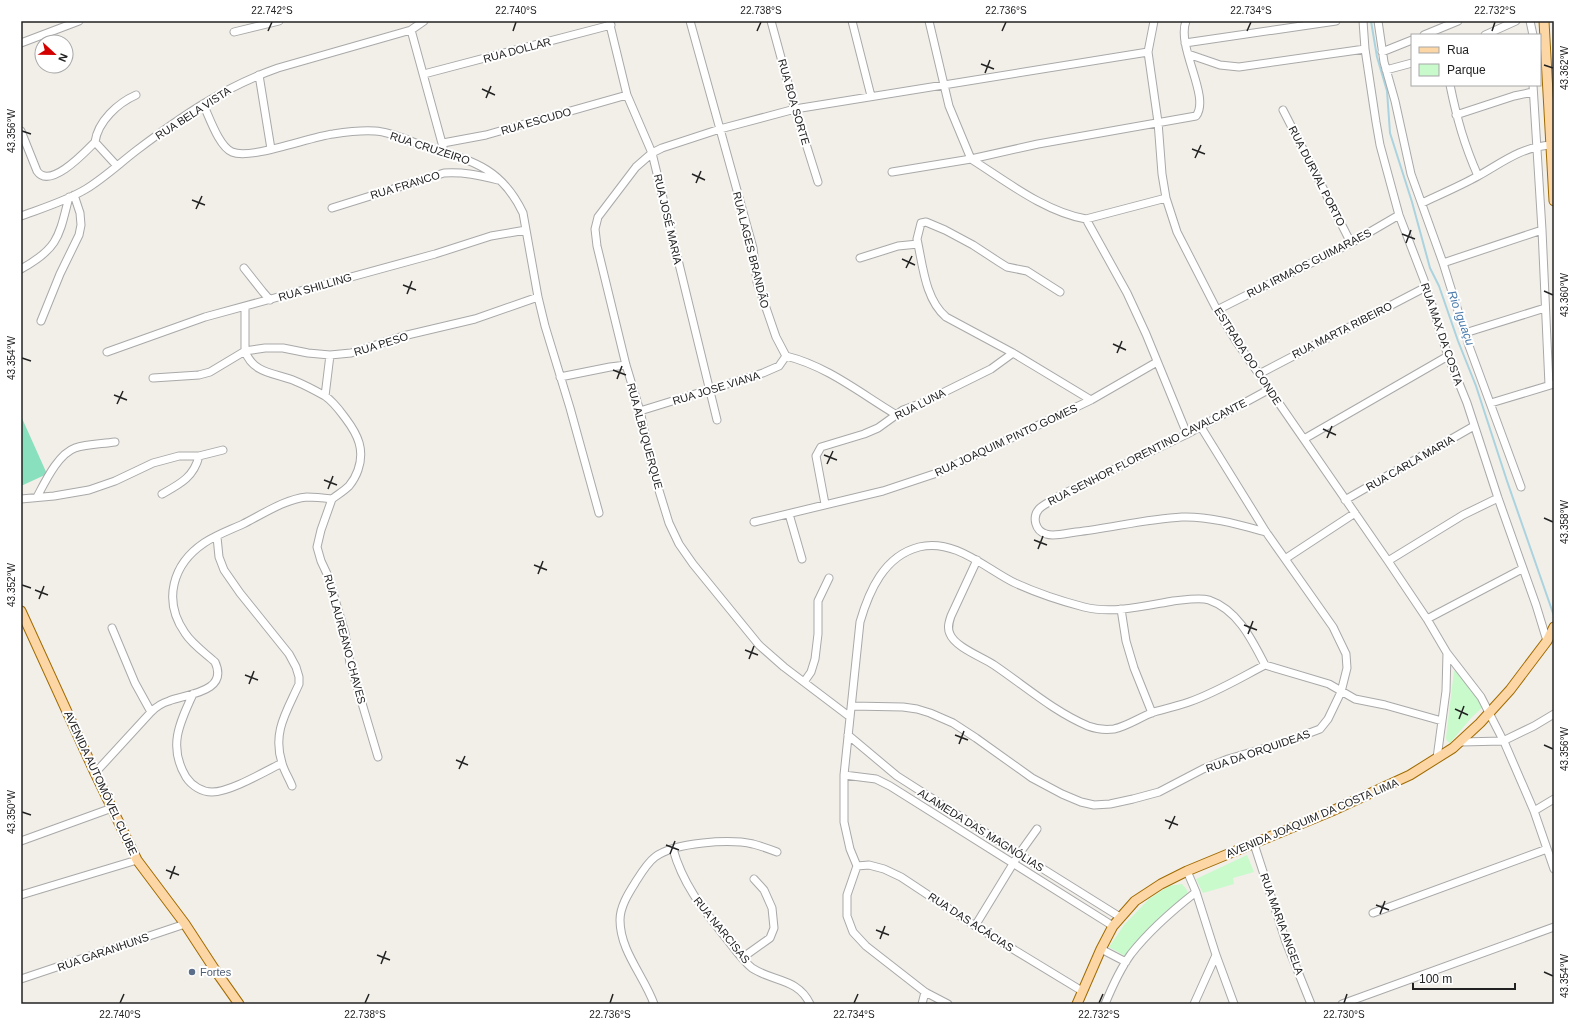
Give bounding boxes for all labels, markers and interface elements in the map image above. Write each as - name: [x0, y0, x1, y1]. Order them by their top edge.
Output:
- text: 22.742°S: [251, 5, 293, 16]
- text: 22.740°S: [495, 5, 537, 16]
- text: 22.738°S: [740, 5, 782, 16]
- text: 22.736°S: [985, 5, 1027, 16]
- text: 22.734°S: [1230, 5, 1272, 16]
- text: 22.732°S: [1474, 5, 1516, 16]
- north arrow: [34, 34, 74, 74]
- legend: [1411, 34, 1541, 86]
- street label: RUA DOLLAR: [482, 35, 552, 65]
- text: Rua: [1447, 43, 1469, 57]
- text: 43.362°W: [1559, 45, 1570, 90]
- text: N: [56, 52, 70, 64]
- street label: RUA BOA SORTE: [776, 58, 812, 146]
- text: Parque: [1447, 63, 1486, 77]
- street label: RUA BELA VISTA: [153, 84, 233, 142]
- street label: RUA ESCUDO: [499, 105, 573, 137]
- text: 43.356°W: [6, 108, 17, 153]
- street label: RUA DURVAL PORTO: [1287, 124, 1348, 228]
- street label: RUA CRUZEIRO: [389, 129, 472, 167]
- street label: RUA FRANCO: [369, 169, 442, 201]
- street label: RUA JOSÉ MARIA: [652, 173, 684, 266]
- street label: RUA LAGES BRANDÃO: [731, 190, 771, 310]
- street label: RUA IRMAOS GUIMARAES: [1245, 226, 1373, 300]
- street label: RUA SHILLING: [277, 271, 353, 303]
- text: 43.360°W: [1559, 272, 1570, 317]
- street label: RUA MAX DA COSTA: [1419, 281, 1465, 387]
- water label: Rio Iguaçu: [1445, 289, 1477, 348]
- street label: RUA MARTA RIBEIRO: [1290, 299, 1394, 361]
- street label: ESTRADA DO CONDE: [1212, 305, 1284, 407]
- street label: RUA PESO: [352, 330, 410, 358]
- text: 43.354°W: [6, 335, 17, 380]
- street label: RUA JOSE VIANA: [671, 369, 762, 407]
- street label: RUA ALBUQUERQUE: [625, 382, 665, 490]
- street label: RUA LUNA: [893, 386, 948, 422]
- street label: RUA SENHOR FLORENTINO CAVALCANTE: [1046, 396, 1248, 508]
- street label: RUA JOAQUIM PINTO GOMES: [933, 402, 1079, 478]
- street label: RUA CARLA MARIA: [1364, 433, 1457, 493]
- text: 43.358°W: [1559, 499, 1570, 544]
- text: 43.352°W: [6, 562, 17, 607]
- street label: RUA LAUREANO CHAVES: [322, 573, 368, 705]
- street label: AVENIDA AUTOMÓVEL CLUBE: [62, 709, 140, 857]
- text: 43.356°W: [1559, 726, 1570, 771]
- street label: RUA DA ORQUIDEAS: [1204, 728, 1312, 774]
- street label: AVENIDA JOAQUIM DA COSTA LIMA: [1224, 776, 1401, 860]
- street label: ALAMEDA DAS MAGNÓLIAS: [916, 786, 1046, 874]
- text: 43.350°W: [6, 789, 17, 834]
- street label: RUA MARIA ANGELA: [1258, 872, 1306, 977]
- street label: RUA DAS ACÁCIAS: [926, 890, 1016, 954]
- street label: RUA NARCISAS: [692, 894, 752, 966]
- street label: RUA GARANHUNS: [56, 931, 150, 973]
- text: 43.354°W: [1559, 953, 1570, 998]
- scale bar: [1413, 965, 1515, 991]
- place label: Fortes: [200, 966, 232, 978]
- marker: Fortes: [187, 967, 197, 977]
- text: 100 m: [1419, 972, 1452, 986]
- text: 22.740°S: [99, 1009, 141, 1020]
- text: 22.738°S: [344, 1009, 386, 1020]
- text: 22.736°S: [589, 1009, 631, 1020]
- text: 22.734°S: [833, 1009, 875, 1020]
- text: 22.732°S: [1078, 1009, 1120, 1020]
- text: 22.730°S: [1323, 1009, 1365, 1020]

